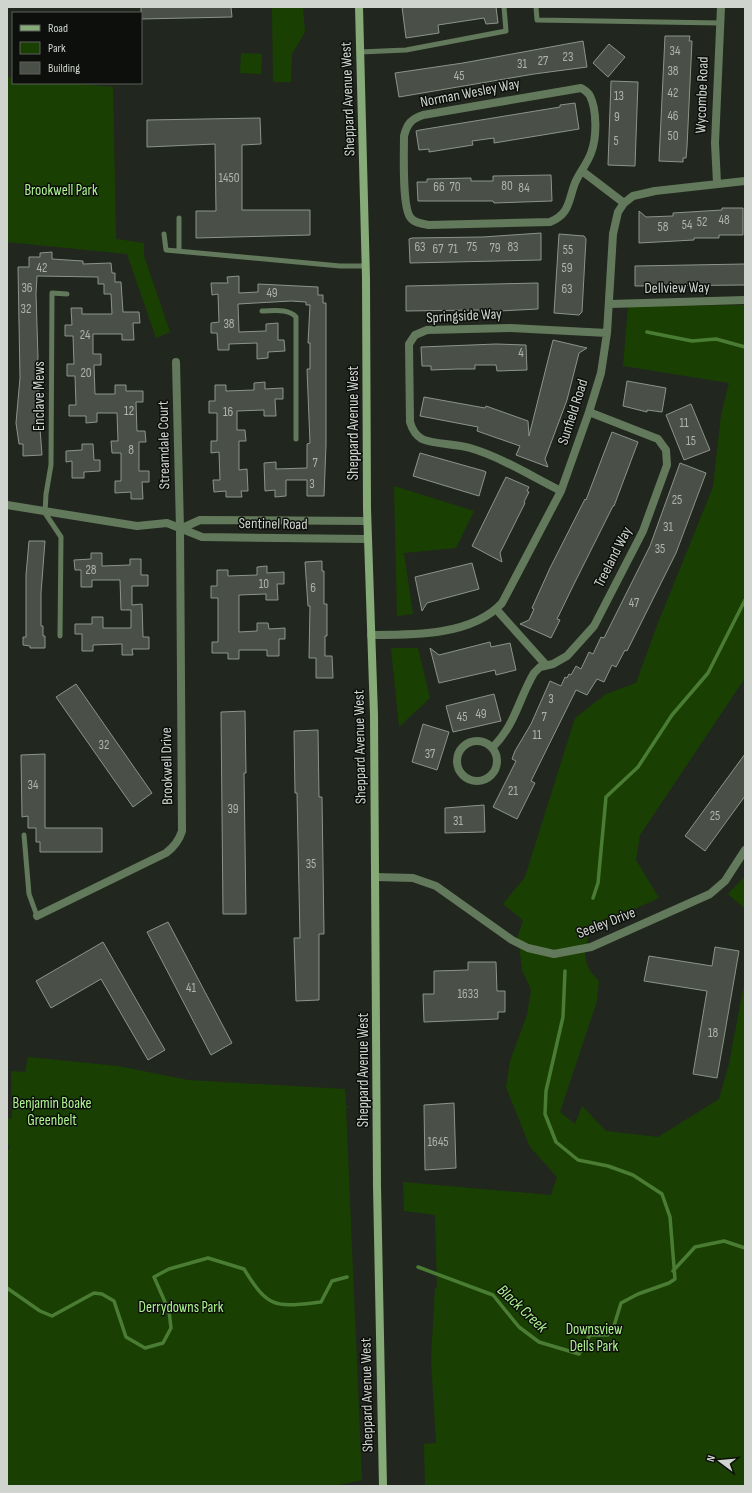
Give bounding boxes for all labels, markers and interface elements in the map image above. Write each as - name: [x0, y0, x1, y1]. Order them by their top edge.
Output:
- legend: [12, 12, 142, 84]
- text: Road: [48, 21, 68, 36]
- text: Park: [48, 41, 66, 56]
- street label: Sheppard Avenue West: [336, 41, 359, 156]
- house number: 34: [670, 43, 681, 59]
- house number: 23: [563, 49, 573, 65]
- house number: 27: [538, 53, 549, 69]
- house number: 31: [517, 56, 527, 72]
- street label: Wycombe Road: [691, 56, 713, 134]
- text: Building: [48, 61, 80, 76]
- house number: 38: [667, 63, 679, 79]
- house number: 45: [454, 68, 464, 84]
- street label: Norman Wesley Way: [419, 74, 522, 112]
- house number: 42: [668, 85, 678, 101]
- house number: 13: [614, 88, 624, 104]
- house number: 46: [667, 108, 679, 124]
- house number: 9: [614, 109, 620, 125]
- house number: 50: [667, 128, 679, 144]
- house number: 5: [613, 133, 619, 149]
- house number: 1450: [218, 170, 240, 186]
- house number: 80: [501, 178, 513, 194]
- house number: 66: [433, 179, 445, 195]
- house number: 70: [450, 179, 461, 195]
- house number: 84: [518, 180, 530, 196]
- park label: Brookwell Park: [24, 181, 98, 200]
- house number: 48: [718, 212, 730, 228]
- house number: 52: [697, 214, 707, 230]
- house number: 54: [682, 217, 693, 233]
- house number: 58: [658, 219, 669, 235]
- house number: 63: [414, 239, 426, 255]
- house number: 75: [467, 239, 477, 255]
- house number: 83: [507, 239, 519, 255]
- house number: 79: [490, 240, 501, 256]
- house number: 67: [433, 241, 444, 257]
- house number: 71: [448, 241, 458, 257]
- house number: 55: [563, 242, 573, 258]
- house number: 42: [37, 260, 47, 276]
- house number: 59: [562, 260, 573, 276]
- street label: Dellview Way: [644, 278, 710, 298]
- house number: 36: [21, 280, 33, 296]
- house number: 63: [561, 281, 573, 297]
- house number: 49: [266, 285, 278, 301]
- house number: 32: [21, 301, 31, 317]
- street label: Springside Way: [426, 305, 503, 327]
- house number: 38: [223, 316, 235, 332]
- house number: 24: [80, 327, 91, 343]
- house number: 4: [518, 345, 524, 361]
- street label: Enclave Mews: [30, 361, 49, 431]
- house number: 20: [80, 365, 92, 381]
- street label: Sheppard Avenue West: [344, 365, 363, 480]
- street label: Sunfield Road: [553, 377, 593, 447]
- street label: Streamdale Court: [154, 400, 174, 489]
- house number: 12: [124, 403, 134, 419]
- house number: 16: [223, 404, 233, 420]
- house number: 11: [679, 415, 689, 431]
- house number: 15: [686, 433, 696, 449]
- house number: 8: [128, 442, 134, 458]
- house number: 7: [312, 455, 318, 471]
- house number: 3: [309, 476, 315, 492]
- house number: 25: [672, 492, 682, 508]
- street label: Sentinel Road: [238, 514, 308, 534]
- house number: 31: [663, 519, 673, 535]
- street label: Treeland Way: [590, 523, 636, 591]
- house number: 35: [655, 541, 665, 557]
- house number: 28: [85, 562, 97, 578]
- house number: 10: [259, 576, 269, 592]
- house number: 6: [310, 580, 316, 596]
- house number: 47: [629, 595, 640, 611]
- street label: Sheppard Avenue West: [349, 689, 370, 804]
- house number: 3: [548, 691, 554, 707]
- house number: 49: [475, 706, 487, 722]
- house number: 45: [457, 709, 467, 725]
- house number: 7: [541, 709, 547, 725]
- street label: Brookwell Drive: [157, 727, 177, 805]
- house number: 11: [532, 727, 542, 743]
- house number: 32: [99, 737, 109, 753]
- house number: 37: [425, 746, 436, 762]
- house number: 34: [28, 777, 39, 793]
- house number: 21: [508, 783, 518, 799]
- house number: 39: [227, 801, 239, 817]
- house number: 25: [710, 808, 720, 824]
- house number: 31: [453, 813, 463, 829]
- house number: 35: [306, 856, 316, 872]
- street label: Seeley Drive: [574, 903, 638, 943]
- house number: 41: [186, 980, 196, 996]
- house number: 1633: [457, 986, 479, 1002]
- street label: Sheppard Avenue West: [354, 1012, 373, 1127]
- house number: 18: [708, 1025, 718, 1041]
- park label: Benjamin Boake Greenbelt: [13, 1094, 92, 1130]
- house number: 1645: [427, 1134, 449, 1150]
- water label: Black Creek: [493, 1281, 552, 1338]
- park label: Derrydowns Park: [139, 1298, 224, 1317]
- park label: Downsview Dells Park: [566, 1320, 623, 1356]
- street label: Sheppard Avenue West: [356, 1337, 377, 1452]
- north arrow: [700, 1441, 740, 1481]
- text: N: [704, 1454, 718, 1463]

